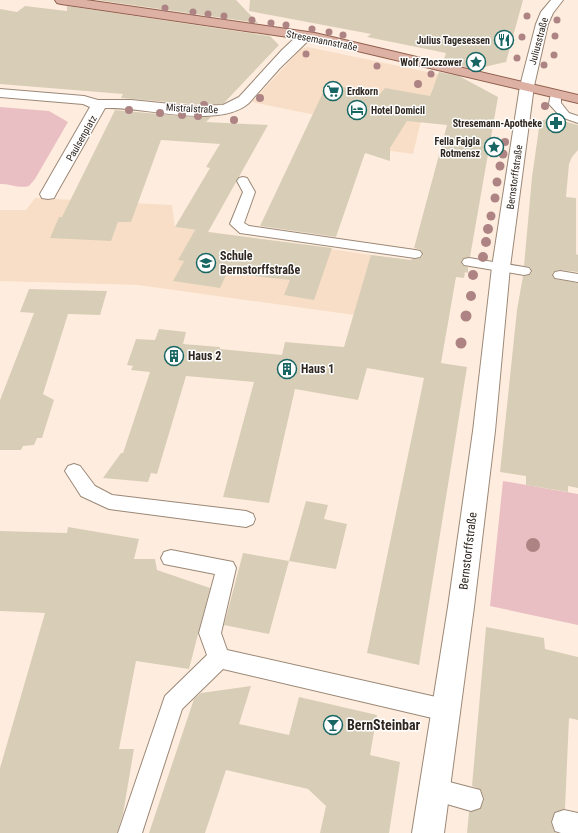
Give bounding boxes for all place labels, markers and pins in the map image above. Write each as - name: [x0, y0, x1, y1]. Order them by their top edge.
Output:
- restaurant icon: Julius Tagesessen: [493, 29, 515, 51]
- place label: Julius Tagesessen: [416, 35, 490, 46]
- place icon: Wolf Zloczower: [465, 51, 487, 73]
- place label: Wolf Zloczower: [400, 57, 463, 68]
- supermarket icon: Erdkorn: [322, 80, 344, 102]
- place label: Erdkorn: [347, 86, 378, 97]
- hotel icon: Hotel Domicil: [346, 99, 368, 121]
- place label: Hotel Domicil: [371, 105, 425, 116]
- pharmacy icon: Stresemann-Apotheke: [545, 112, 567, 134]
- place label: Stresemann-Apotheke: [453, 118, 542, 129]
- place label: Fella Fajgla Rotmensz: [434, 136, 480, 159]
- place icon: Fella Fajgla Rotmensz: [483, 136, 505, 158]
- place label: Schule Bernstorffstraße: [220, 249, 301, 277]
- school or university icon: Schule Bernstorffstraße: [195, 252, 217, 274]
- building icon: Haus 2: [163, 345, 185, 367]
- place label: Haus 2: [188, 349, 221, 363]
- building icon: Haus 1: [276, 358, 298, 380]
- place label: Haus 1: [301, 362, 334, 376]
- bar icon: BernSteinbar: [322, 714, 344, 736]
- place label: BernSteinbar: [347, 717, 421, 733]

